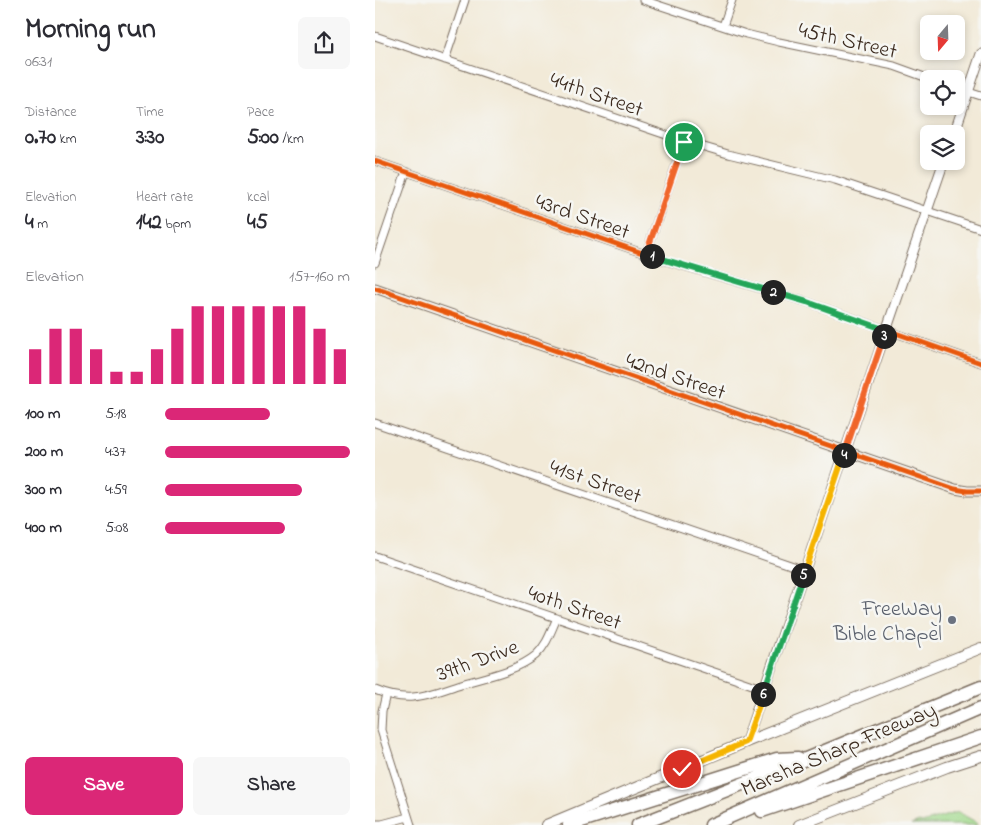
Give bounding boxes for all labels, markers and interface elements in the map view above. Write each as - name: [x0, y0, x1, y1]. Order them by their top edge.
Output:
- text: Morning run: [25, 10, 156, 51]
- street label: 45th Street: [795, 15, 900, 69]
- north arrow: [920, 15, 965, 60]
- map controls: [920, 15, 965, 170]
- button: share: [298, 17, 350, 69]
- text: 06:31: [25, 50, 52, 74]
- street label: 44th Street: [545, 65, 648, 127]
- button: locate: [920, 70, 965, 115]
- text: Distance: [25, 102, 77, 123]
- text: Time: [136, 102, 164, 123]
- text: Pace: [247, 102, 274, 123]
- pin: [663, 121, 705, 163]
- text: 0.70: [25, 123, 56, 153]
- text: 3:30: [136, 123, 164, 153]
- text: 5:00: [247, 123, 279, 153]
- button: layers: [920, 125, 965, 170]
- icon: arrive: [670, 128, 698, 156]
- text: km: [56, 129, 77, 150]
- text: /km: [279, 129, 304, 150]
- text: Elevation: [25, 187, 76, 208]
- text: Heart rate: [136, 187, 193, 208]
- text: kcal: [247, 187, 269, 208]
- street label: 43rd Street: [530, 187, 634, 249]
- text: 4: [25, 208, 34, 238]
- text: 142: [136, 208, 162, 238]
- text: 45: [247, 208, 268, 238]
- text: m: [34, 214, 48, 235]
- text: bpm: [162, 214, 191, 235]
- pin: 1: [639, 244, 665, 268]
- text: 1: [650, 246, 655, 267]
- text: Elevation: [25, 265, 84, 289]
- text: 157–160 m: [289, 265, 350, 289]
- pin: 2: [761, 280, 785, 304]
- text: 2: [770, 282, 777, 303]
- pin: 3: [871, 324, 897, 348]
- text: 3: [882, 326, 887, 347]
- street label: 42nd Street: [621, 346, 730, 410]
- text: 100 m: [25, 402, 60, 426]
- text: 5:18: [105, 402, 127, 426]
- text: 200 m: [25, 440, 63, 464]
- text: 4:37: [105, 440, 126, 464]
- pin: 4: [831, 442, 857, 468]
- text: 4: [842, 445, 847, 466]
- street label: 41st Street: [545, 452, 646, 514]
- text: 300 m: [25, 478, 62, 502]
- text: 4:59: [105, 478, 127, 502]
- text: 400 m: [25, 516, 62, 540]
- text: 5:08: [105, 516, 128, 540]
- pin: 5: [791, 562, 815, 588]
- text: 5: [799, 565, 808, 586]
- street label: 40th Street: [523, 578, 626, 640]
- place label: FreeWay Bible Chapel: [832, 594, 942, 651]
- marker: FreeWay Bible Chapel: [946, 614, 958, 626]
- street label: 39th Drive: [433, 632, 524, 691]
- pin: 6: [751, 682, 775, 706]
- text: 6: [760, 684, 767, 705]
- street label: Marsha Sharp Freeway: [737, 695, 942, 807]
- pin: [661, 748, 703, 790]
- icon: check: [668, 755, 696, 783]
- button: Save: [25, 757, 183, 815]
- button: Share: [193, 757, 350, 815]

